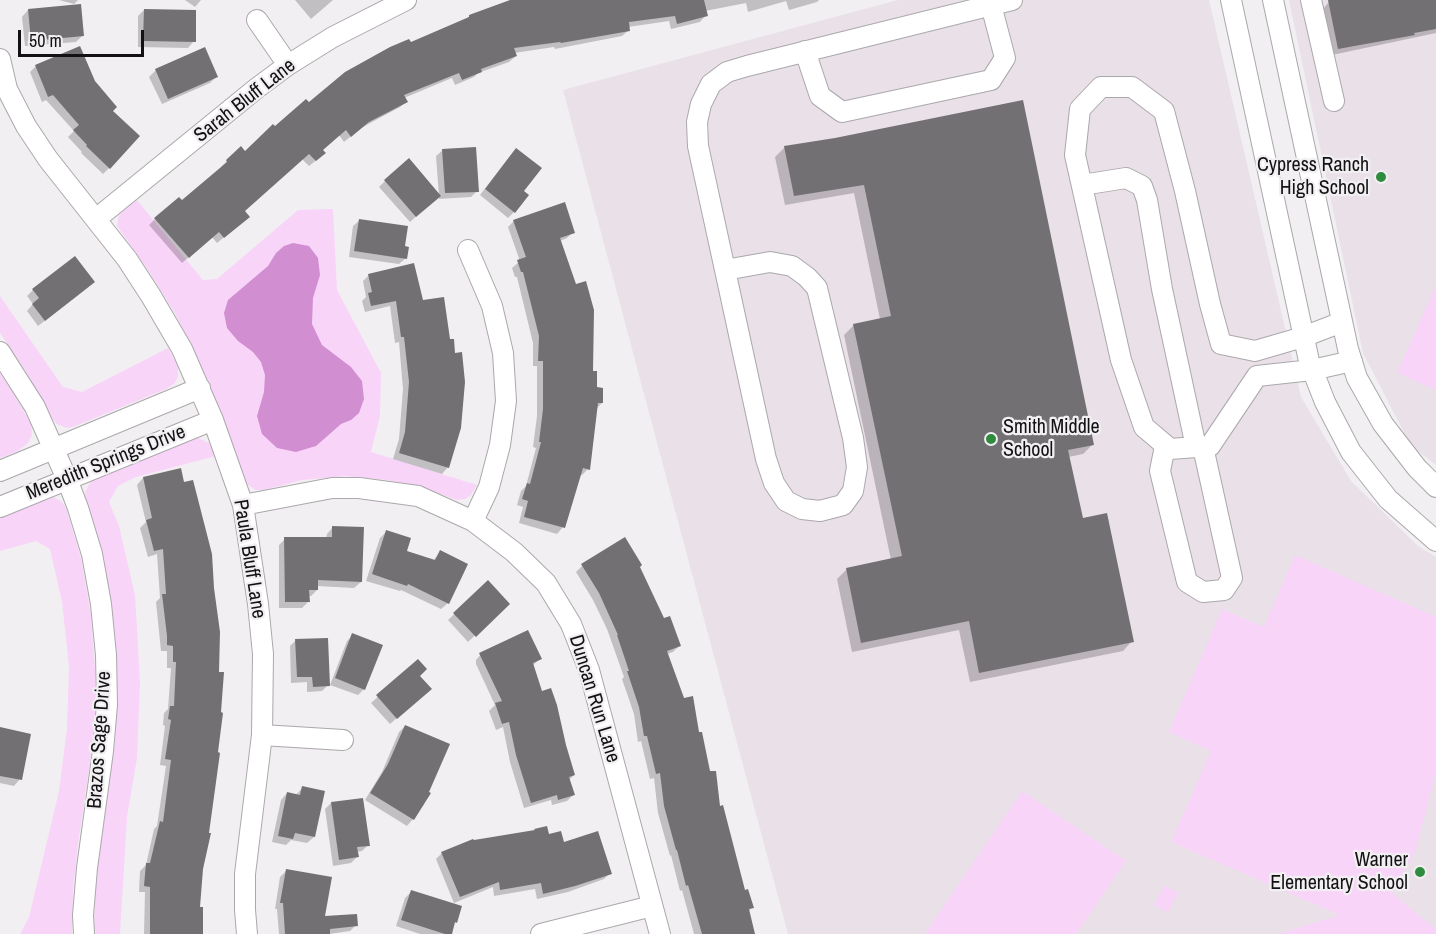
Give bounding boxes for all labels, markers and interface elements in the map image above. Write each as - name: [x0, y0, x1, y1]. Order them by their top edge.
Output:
- scale bar: [21, 18, 147, 56]
- text: 50 m: [29, 28, 62, 53]
- street label: Sarah Bluff Lane: [190, 54, 300, 148]
- place label: Cypress Ranch High School: [1257, 154, 1369, 201]
- marker: Cypress Ranch High School: [1374, 170, 1388, 184]
- place label: Smith Middle School: [1003, 416, 1100, 463]
- street label: Meredith Springs Drive: [23, 420, 189, 506]
- marker: Smith Middle School: [984, 432, 998, 446]
- street label: Paula Bluff Lane: [228, 498, 270, 620]
- street label: Duncan Run Lane: [563, 632, 625, 766]
- street label: Brazos Sage Drive: [83, 671, 117, 809]
- place label: Warner Elementary School: [1270, 849, 1408, 896]
- marker: Warner Elementary School: [1413, 865, 1427, 879]

